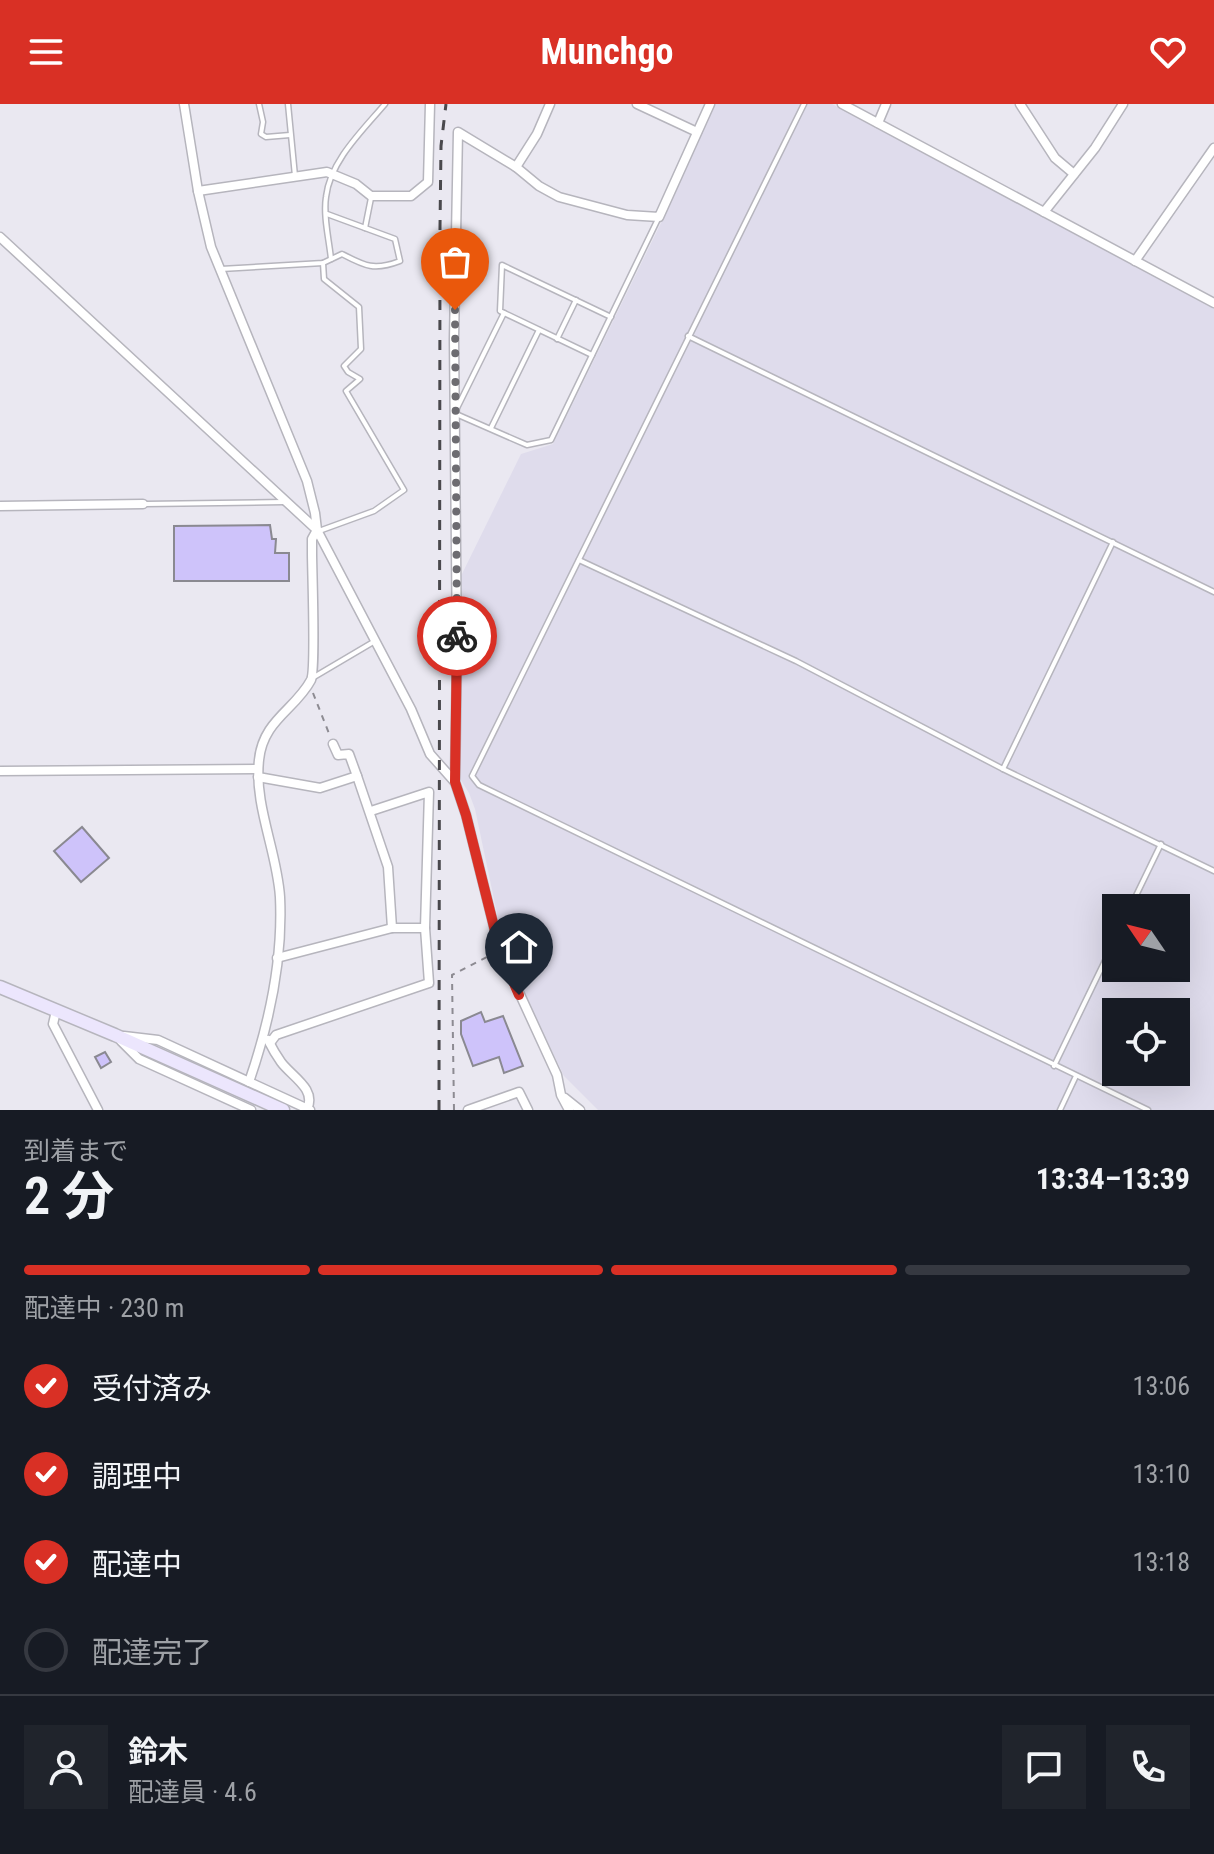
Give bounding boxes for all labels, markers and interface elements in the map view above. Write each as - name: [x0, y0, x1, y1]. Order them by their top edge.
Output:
- icon: menu: [24, 30, 68, 74]
- icon: heart: [1146, 30, 1190, 74]
- text: Munchgo: [540, 31, 674, 73]
- pin: [421, 228, 489, 310]
- icon: bag: [433, 240, 477, 284]
- courier: [417, 596, 497, 676]
- icon: bike: [435, 614, 479, 658]
- north arrow: [1102, 894, 1190, 982]
- map controls: [1102, 894, 1190, 1086]
- pin: [485, 913, 553, 995]
- icon: home: [497, 925, 541, 969]
- button: locate: [1102, 998, 1190, 1086]
- text: 到着まで: [24, 1136, 128, 1166]
- text: 13:34–13:39: [1036, 1161, 1190, 1196]
- text: 2 分: [24, 1166, 114, 1227]
- text: 配達中 · 230 m: [24, 1293, 184, 1323]
- icon: check: [24, 1364, 68, 1408]
- text: 受付済み: [92, 1371, 212, 1406]
- text: 13:06: [1133, 1371, 1190, 1401]
- icon: check: [24, 1452, 68, 1496]
- text: 調理中: [92, 1459, 182, 1494]
- text: 13:10: [1133, 1459, 1190, 1489]
- icon: check: [24, 1540, 68, 1584]
- text: 配達中: [92, 1547, 182, 1582]
- text: 13:18: [1133, 1547, 1190, 1577]
- text: 配達完了: [92, 1635, 212, 1670]
- button: person: [24, 1725, 108, 1809]
- button: chat: [1002, 1725, 1086, 1809]
- button: phone: [1106, 1725, 1190, 1809]
- text: 鈴木: [128, 1734, 188, 1769]
- text: 配達員 · 4.6: [128, 1777, 257, 1807]

